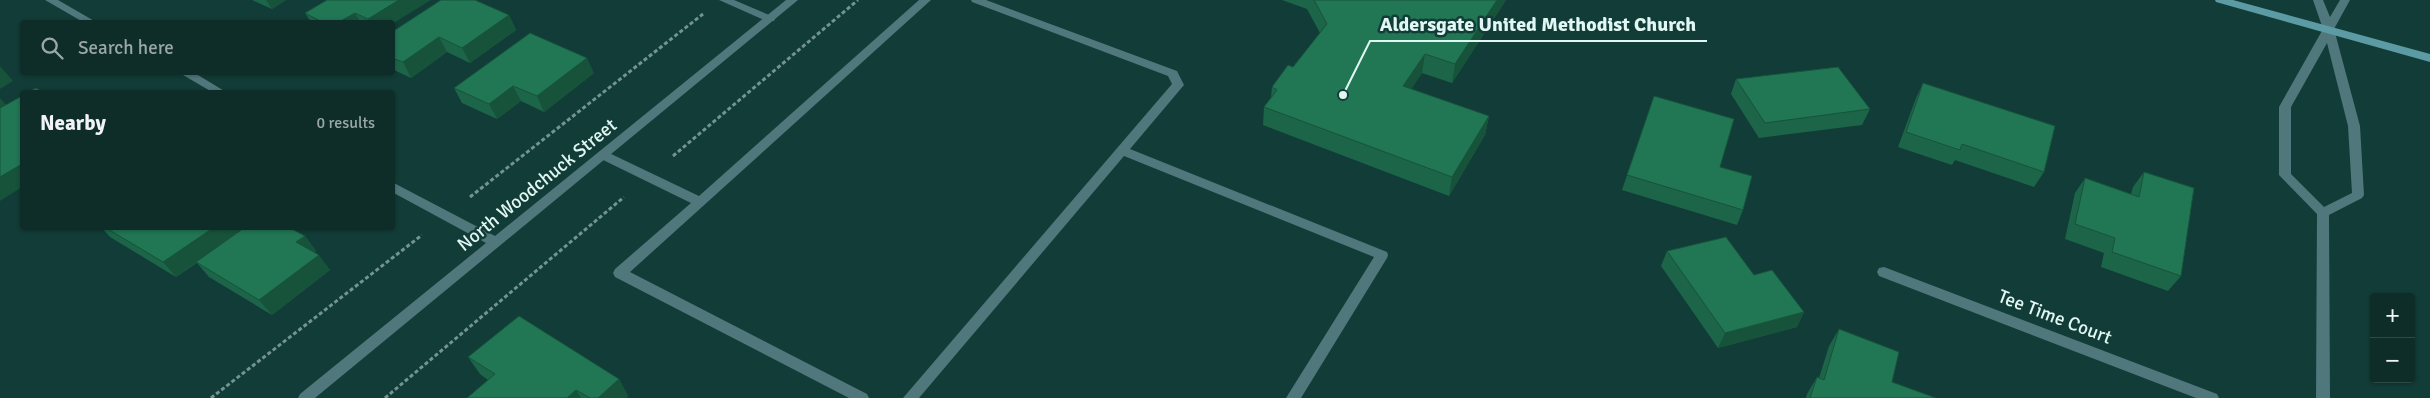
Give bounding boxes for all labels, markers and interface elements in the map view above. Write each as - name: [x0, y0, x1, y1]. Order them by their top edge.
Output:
- callout: Aldersgate United Methodist Church: [1370, 6, 1707, 41]
- text: Aldersgate United Methodist Church: [1380, 12, 1696, 37]
- search box: [20, 20, 395, 75]
- icon: search: [38, 34, 66, 62]
- text: Search here: [78, 36, 174, 60]
- text: Nearby: [40, 110, 106, 136]
- text: 0 results: [316, 113, 375, 133]
- street label: North Woodchuck Street: [452, 113, 622, 257]
- street label: Tee Time Court: [1995, 284, 2116, 350]
- map controls: [2370, 293, 2415, 383]
- button: +: [2370, 293, 2415, 338]
- button: −: [2370, 338, 2415, 383]

